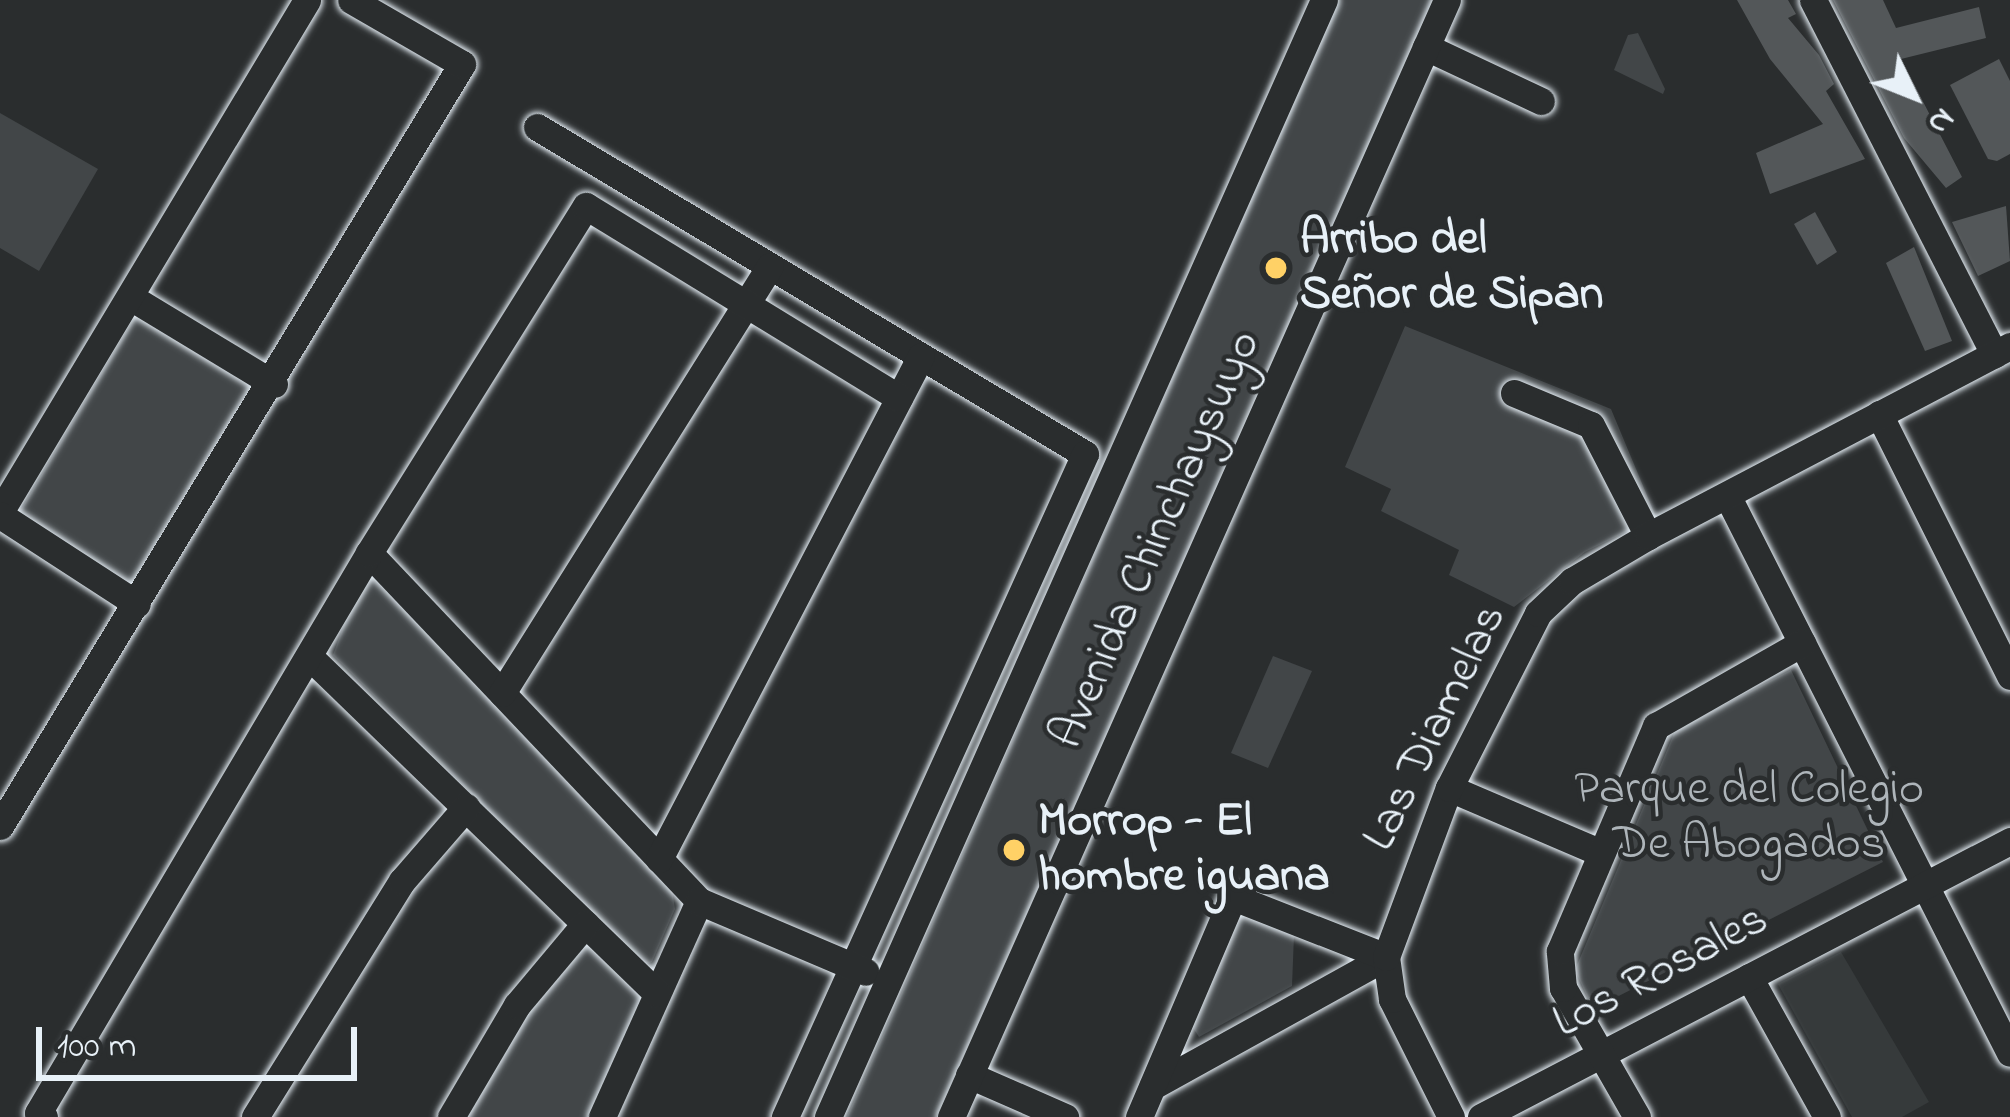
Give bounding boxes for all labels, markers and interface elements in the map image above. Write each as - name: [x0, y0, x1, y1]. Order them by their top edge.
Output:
- north arrow: [1854, 36, 1974, 156]
- text: N: [1915, 96, 1965, 145]
- place label: Arribo del Señor de Sipan: [1300, 211, 1603, 324]
- marker: Arribo del Señor de Sipan: [1263, 255, 1289, 281]
- street label: Avenida Chinchaysuyo: [1039, 322, 1275, 758]
- street label: Las Diamelas: [1352, 595, 1520, 861]
- park label: Parque del Colegio De Abogados: [1574, 761, 1924, 874]
- place label: Morrop - El hombre iguana: [1038, 793, 1330, 906]
- marker: Morrop - El hombre iguana: [1001, 837, 1027, 863]
- street label: Los Rosales: [1544, 891, 1778, 1053]
- scale bar: [42, 1003, 363, 1077]
- text: 100 m: [57, 1021, 137, 1074]

